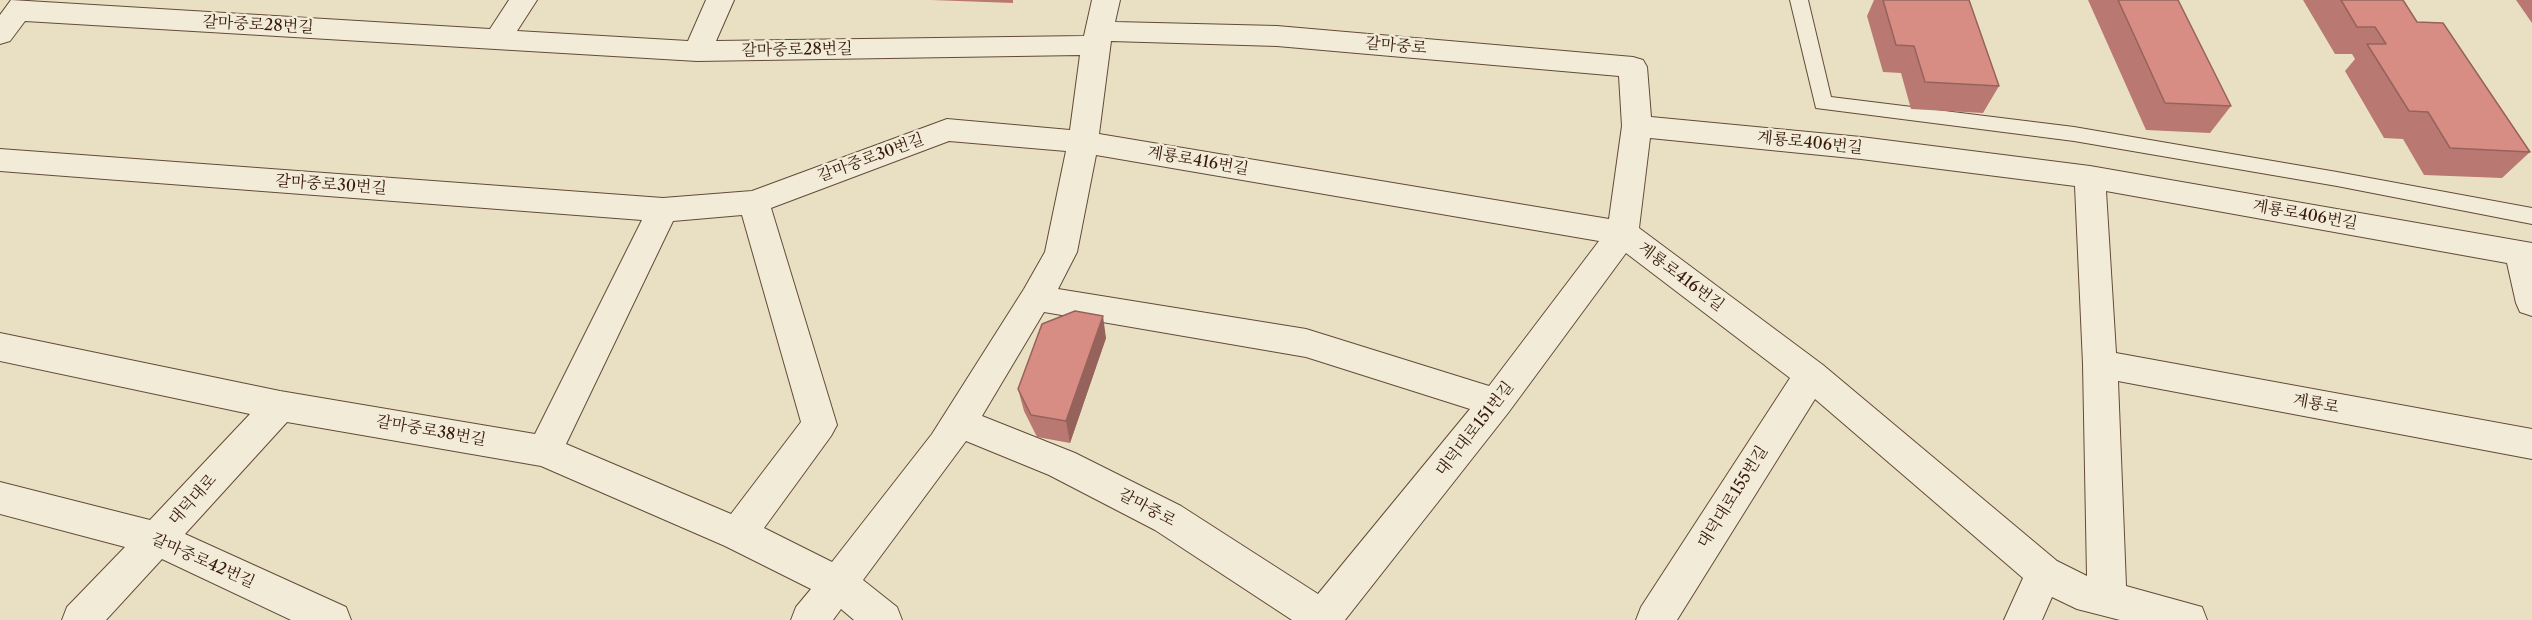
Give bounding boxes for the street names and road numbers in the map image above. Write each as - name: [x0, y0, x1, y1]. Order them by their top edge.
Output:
- street label: 갈마중로28번길: [202, 12, 314, 38]
- street label: 갈마중로: [1364, 34, 1428, 58]
- street label: 갈마중로28번길: [741, 39, 853, 61]
- street label: 계룡로406번길: [1756, 128, 1864, 158]
- street label: 갈마중로30번길: [815, 130, 927, 186]
- street label: 계룡로416번길: [1146, 143, 1250, 179]
- street label: 갈마중로30번길: [275, 172, 387, 198]
- street label: 계룡로406번길: [2251, 196, 2359, 234]
- street label: 계룡로416번길: [1634, 238, 1728, 316]
- street label: 대덕대로151번길: [1432, 378, 1518, 480]
- street label: 계룡로: [2292, 391, 2340, 417]
- street label: 갈마중로38번길: [375, 412, 487, 450]
- street label: 대덕대로155번길: [1694, 442, 1772, 552]
- street label: 대덕대로: [165, 471, 221, 529]
- street label: 갈마중로: [1115, 485, 1179, 531]
- street label: 갈마중로42번길: [148, 530, 258, 592]

